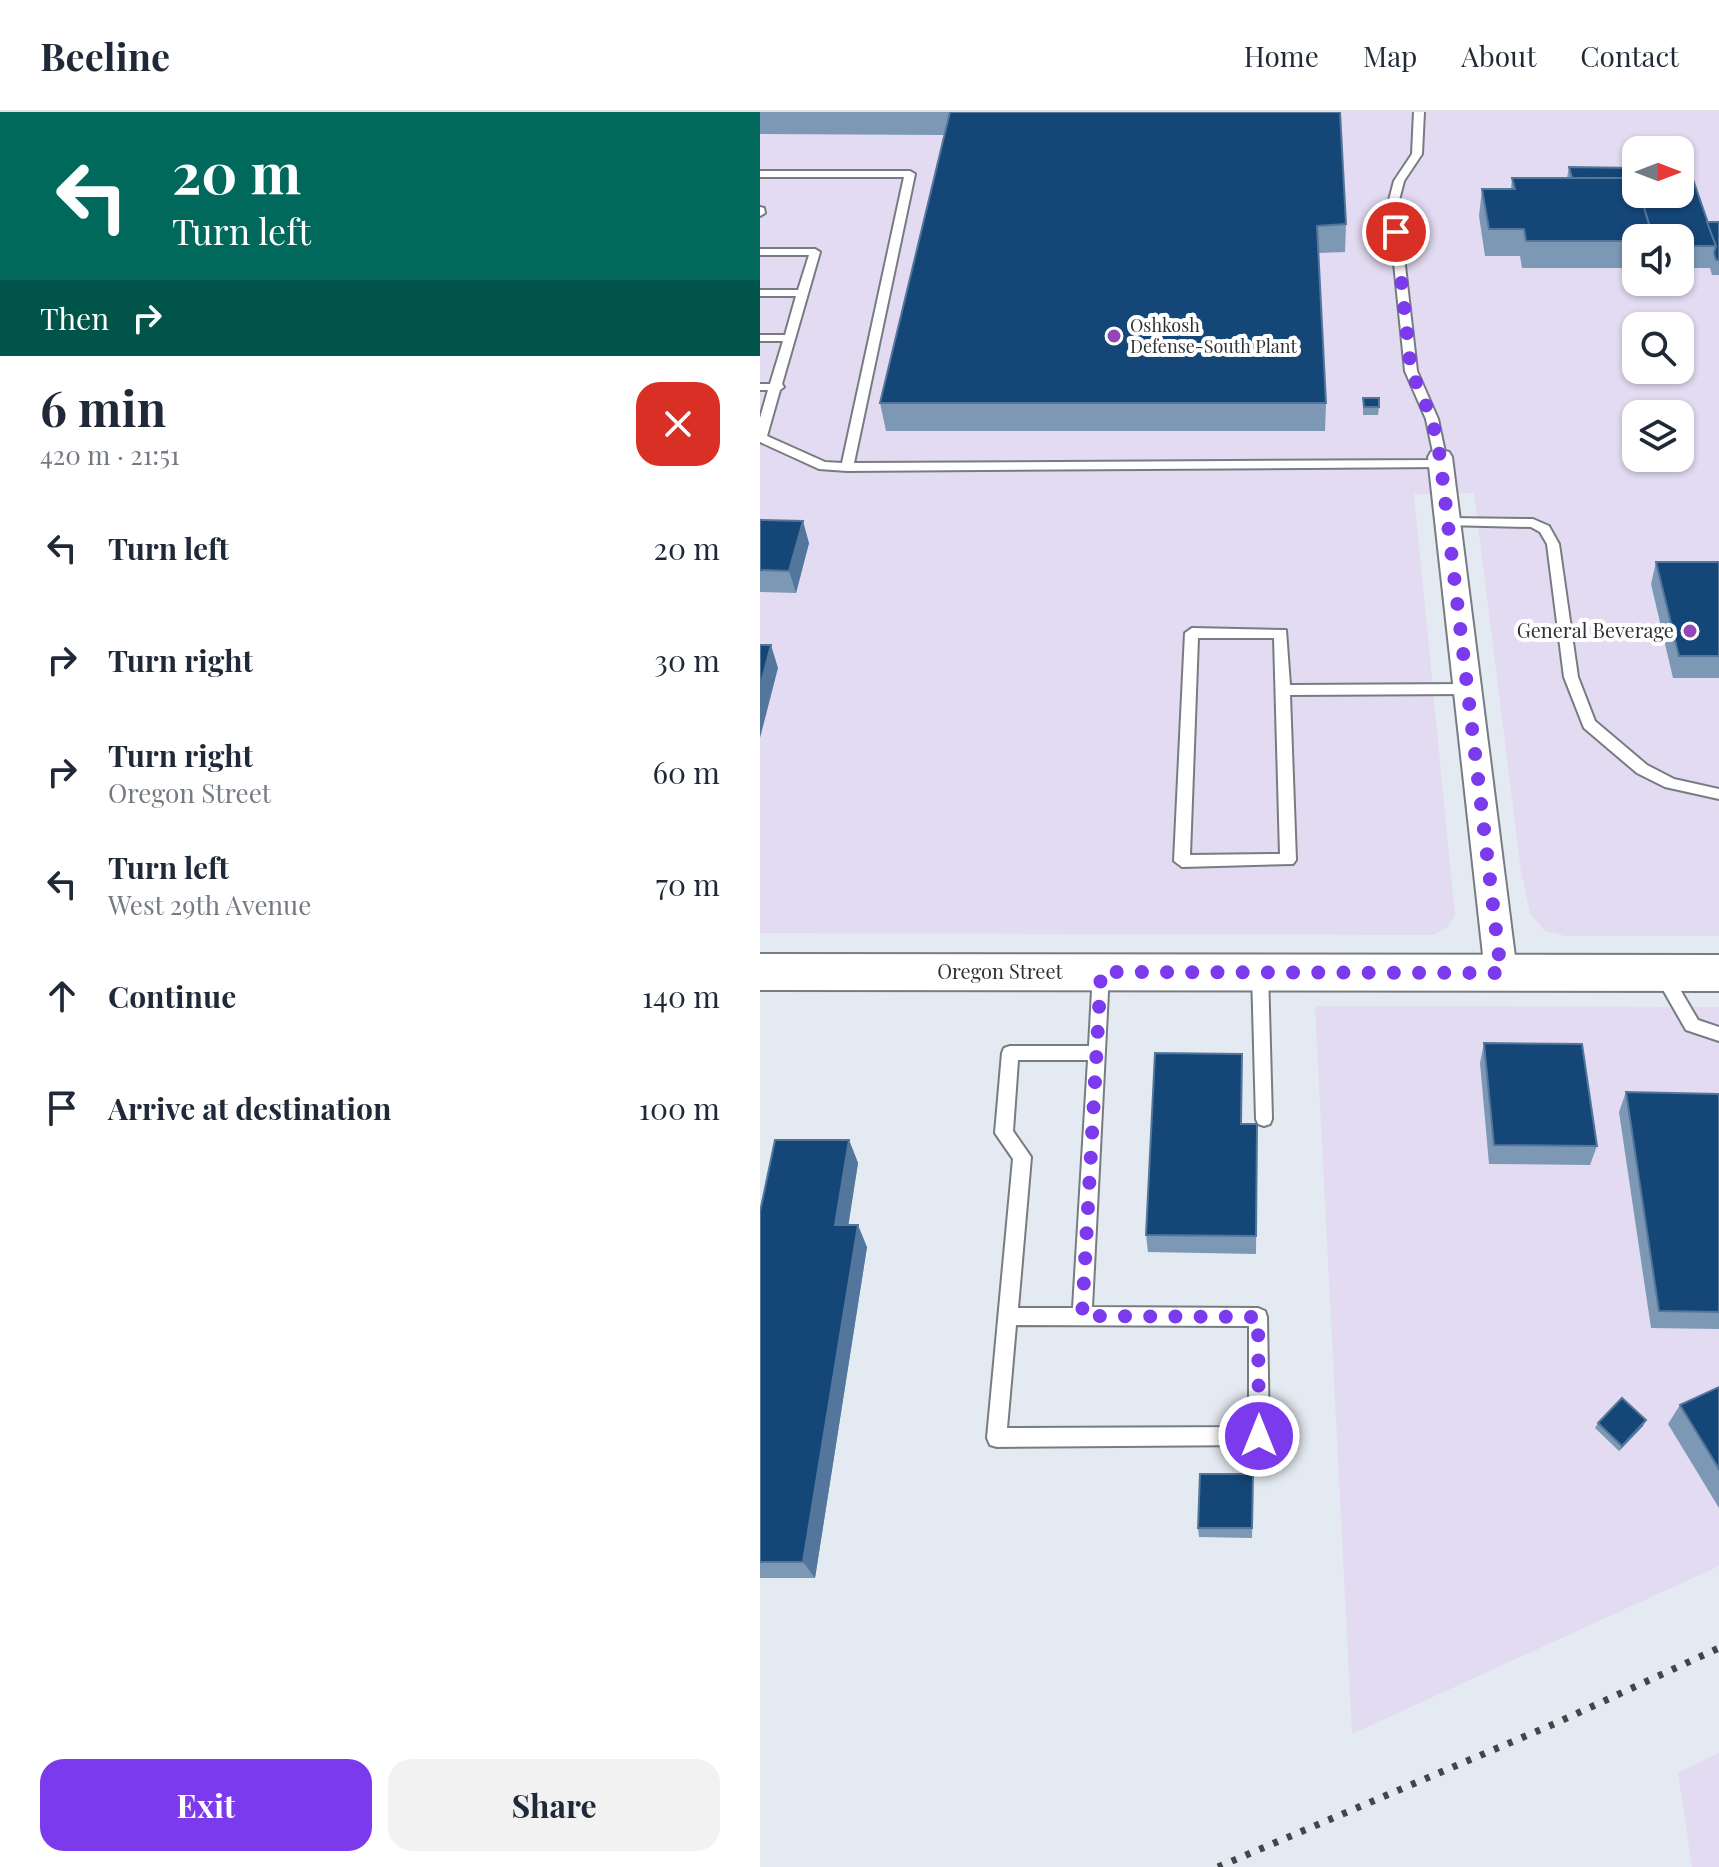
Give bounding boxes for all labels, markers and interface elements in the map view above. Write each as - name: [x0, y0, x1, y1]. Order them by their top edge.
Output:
- text: Beeline: [40, 30, 170, 81]
- text: Home: [1244, 37, 1319, 74]
- text: Map: [1363, 37, 1417, 74]
- text: About: [1461, 37, 1536, 74]
- text: Contact: [1580, 37, 1679, 74]
- text: 20 m: [172, 134, 301, 209]
- north arrow: [1622, 136, 1694, 208]
- map controls: [1622, 136, 1694, 472]
- icon: left: [40, 144, 144, 248]
- pin: [1362, 198, 1430, 266]
- text: Turn left: [172, 206, 311, 254]
- icon: arrive: [1374, 210, 1418, 254]
- button: sound: [1622, 224, 1694, 296]
- icon: right: [125, 296, 169, 340]
- text: Then: [40, 298, 109, 338]
- button: search: [1622, 312, 1694, 384]
- place label: Oshkosh Defense-South Plant: [1130, 313, 1297, 358]
- marker: Oshkosh Defense-South Plant: [1105, 327, 1123, 345]
- text: 6 min: [40, 375, 166, 439]
- button: close: [636, 382, 720, 466]
- button: layers: [1622, 400, 1694, 472]
- text: 420 m · 21:51: [40, 437, 180, 472]
- icon: left: [40, 526, 84, 570]
- text: Turn left: [108, 528, 229, 568]
- text: 20 m: [654, 528, 720, 568]
- place label: General Beverage: [1517, 616, 1674, 643]
- marker: General Beverage: [1681, 622, 1699, 640]
- icon: right: [40, 638, 84, 682]
- text: Turn right: [108, 640, 253, 680]
- text: 30 m: [654, 640, 720, 680]
- text: Turn right: [108, 735, 253, 775]
- icon: right: [40, 750, 84, 794]
- text: 60 m: [652, 752, 720, 792]
- text: Oregon Street: [108, 775, 271, 810]
- text: Turn left: [108, 847, 229, 887]
- icon: left: [40, 862, 84, 906]
- text: 70 m: [656, 864, 720, 904]
- text: West 29th Avenue: [108, 887, 311, 922]
- street label: Oregon Street: [937, 957, 1064, 984]
- icon: ahead: [40, 974, 84, 1018]
- text: Continue: [108, 976, 236, 1016]
- text: 140 m: [642, 976, 720, 1016]
- icon: arrive: [40, 1086, 84, 1130]
- text: Arrive at destination: [108, 1088, 391, 1128]
- text: 100 m: [639, 1088, 720, 1128]
- position arrow: [1217, 1394, 1301, 1478]
- button: Exit: [40, 1759, 372, 1851]
- button: Share: [388, 1759, 720, 1851]

